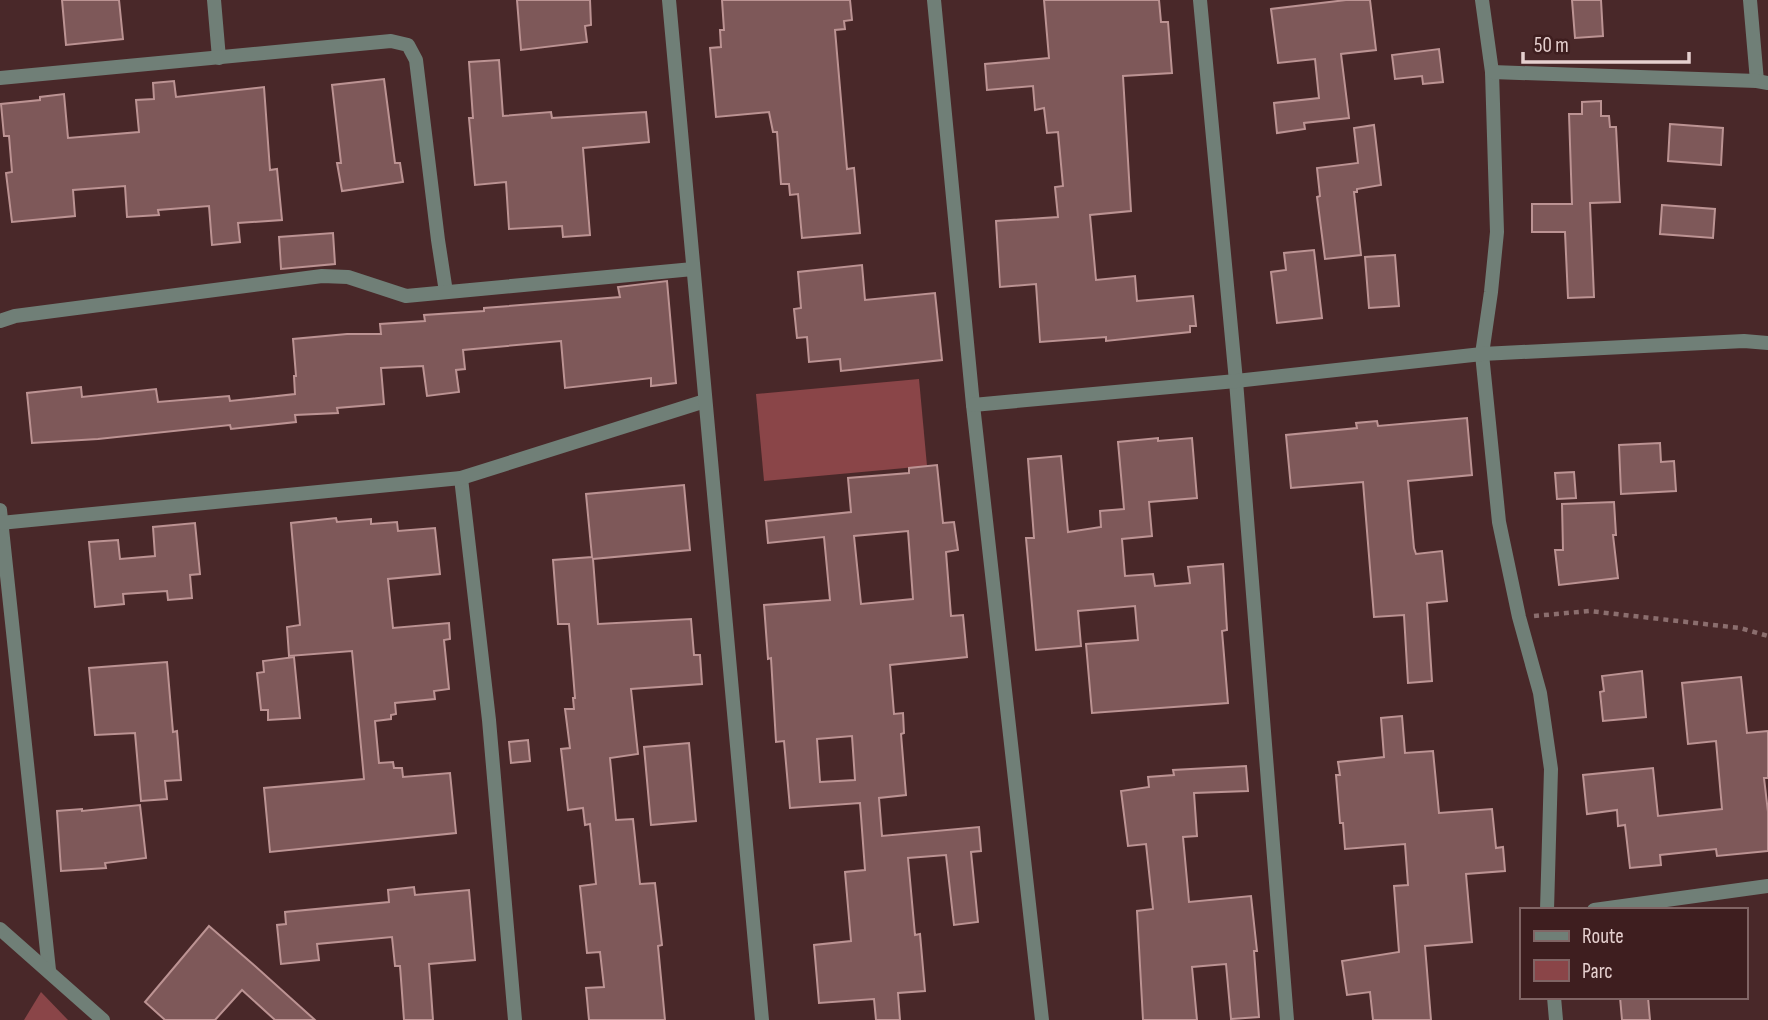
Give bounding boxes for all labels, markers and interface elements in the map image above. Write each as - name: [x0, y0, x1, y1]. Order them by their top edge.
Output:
- scale bar: [1523, 21, 1689, 65]
- text: 50 m: [1534, 33, 1569, 58]
- legend: [1520, 908, 1747, 999]
- text: Route: [1582, 924, 1624, 949]
- text: Parc: [1582, 959, 1613, 984]

